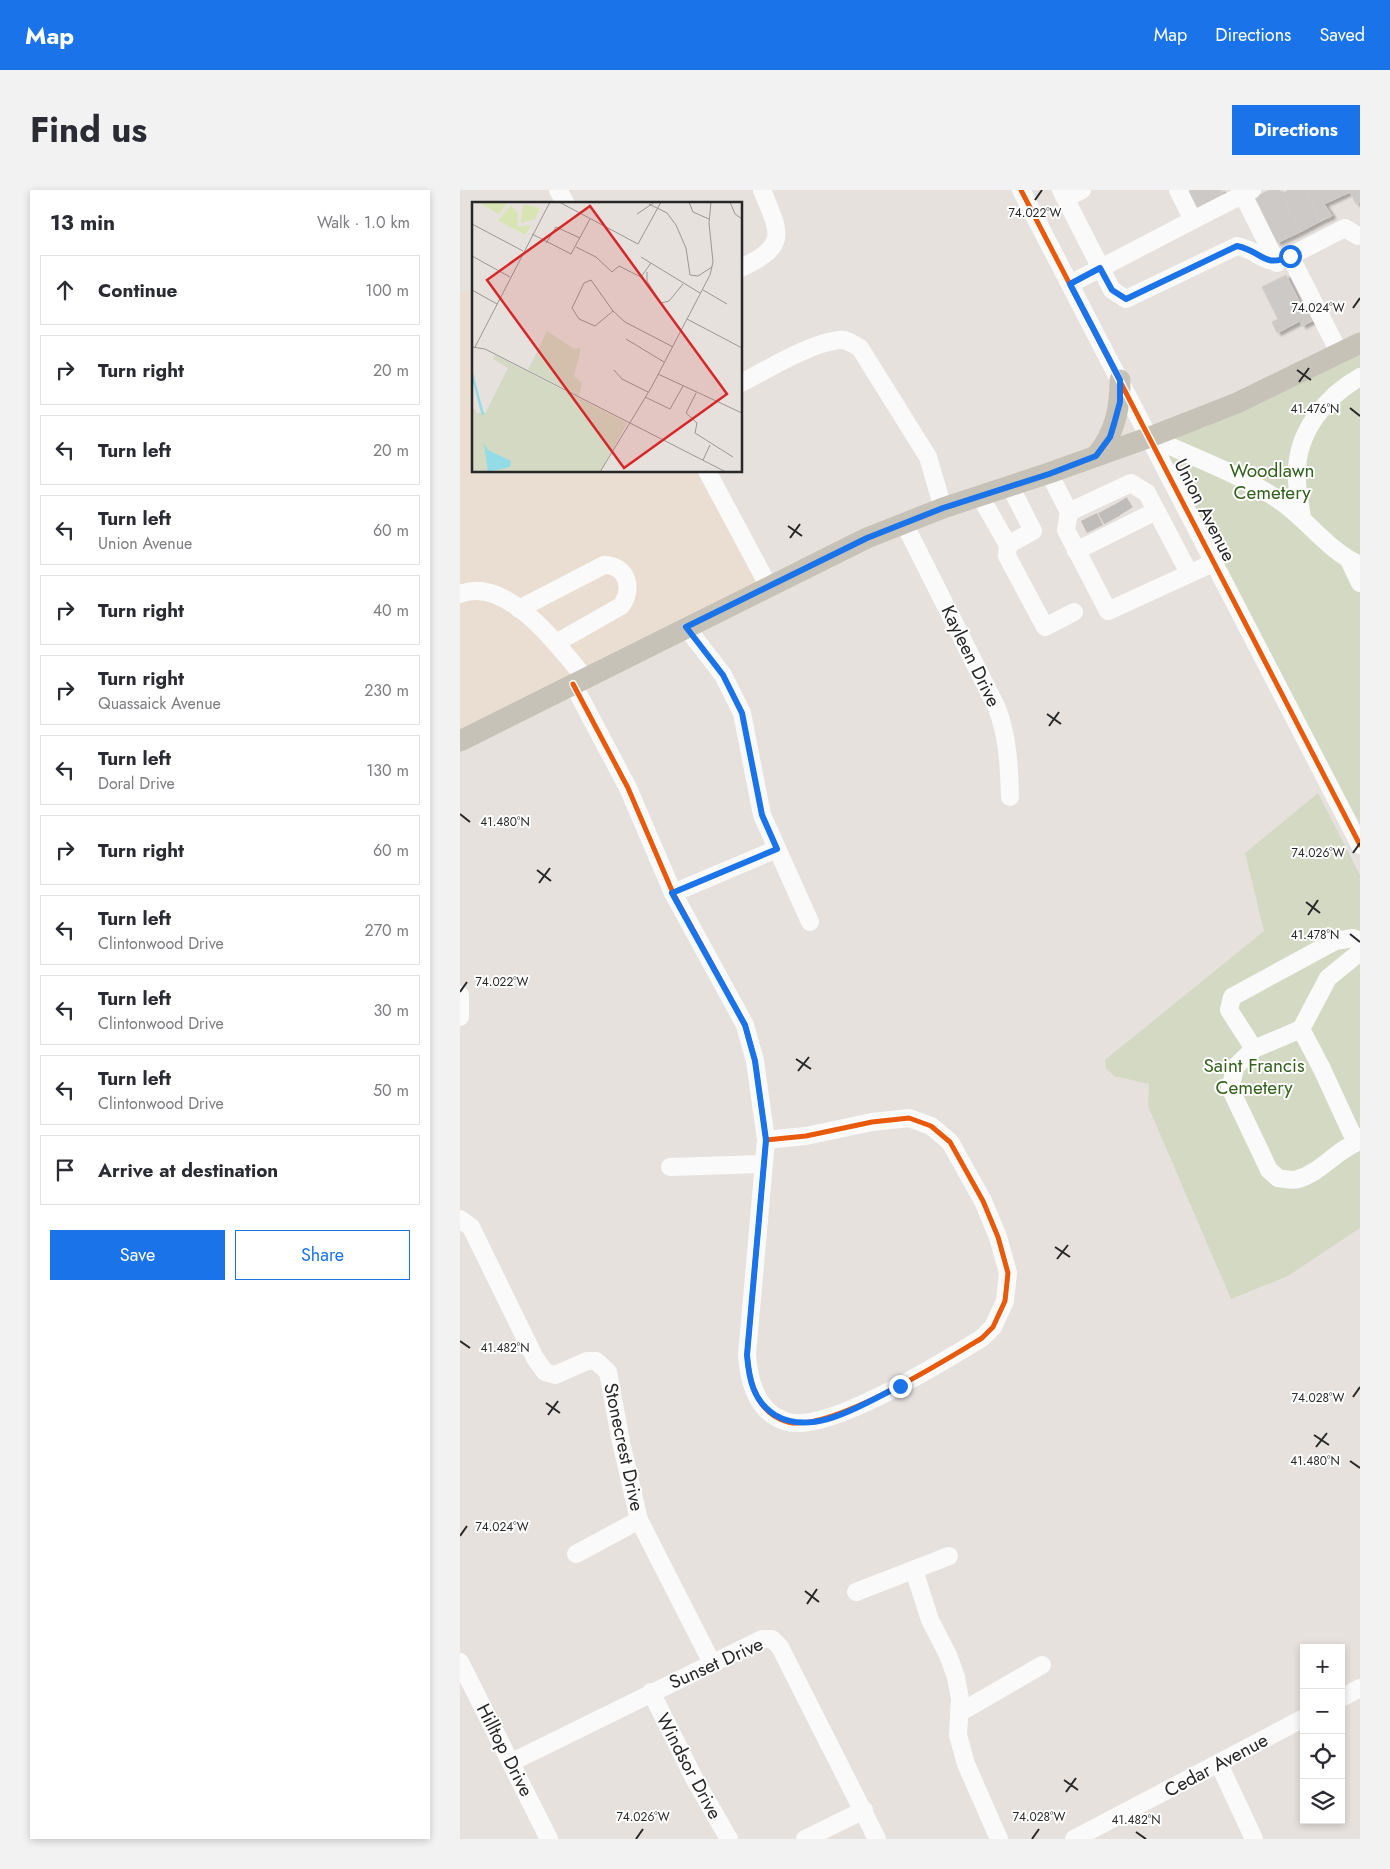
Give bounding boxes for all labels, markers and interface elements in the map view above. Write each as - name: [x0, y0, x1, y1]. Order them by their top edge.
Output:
- text: Map: [25, 18, 74, 53]
- text: Map: [1154, 22, 1187, 48]
- text: Directions: [1215, 22, 1291, 48]
- text: Saved: [1319, 22, 1365, 48]
- text: Find us: [30, 105, 147, 155]
- button: Directions: [1232, 105, 1360, 155]
- inset map: [472, 202, 742, 472]
- text: 74.022°W: [1009, 204, 1062, 222]
- text: 13 min: [50, 208, 115, 238]
- text: Walk · 1.0 km: [317, 211, 410, 234]
- route start: [1279, 245, 1302, 268]
- icon: ahead: [51, 276, 79, 304]
- text: Continue: [98, 277, 177, 304]
- text: 100 m: [365, 279, 409, 302]
- text: 74.024°W: [1291, 299, 1345, 317]
- icon: right: [51, 356, 79, 384]
- text: Turn right: [98, 357, 184, 384]
- text: 20 m: [373, 359, 409, 382]
- text: 41.476°N: [1291, 400, 1339, 418]
- icon: left: [51, 436, 79, 464]
- text: Turn left: [98, 437, 171, 464]
- text: 20 m: [373, 439, 409, 462]
- street label: Union Avenue: [1168, 454, 1243, 566]
- park label: Woodlawn Cemetery: [1229, 457, 1315, 506]
- text: Turn left: [98, 505, 171, 532]
- icon: left: [51, 516, 79, 544]
- text: 60 m: [373, 519, 409, 542]
- text: Union Avenue: [98, 532, 192, 555]
- icon: right: [51, 596, 79, 624]
- text: Turn right: [98, 597, 184, 624]
- text: 40 m: [373, 599, 409, 622]
- street label: Kayleen Drive: [935, 601, 1007, 712]
- text: Turn right: [98, 665, 184, 692]
- icon: right: [51, 676, 79, 704]
- text: 230 m: [364, 679, 409, 702]
- text: Quassaick Avenue: [98, 692, 221, 715]
- text: Turn left: [98, 745, 171, 772]
- icon: left: [51, 756, 79, 784]
- text: 130 m: [366, 759, 409, 782]
- text: Doral Drive: [98, 772, 175, 795]
- text: 41.480°N: [480, 813, 530, 831]
- icon: right: [51, 836, 79, 864]
- text: Turn right: [98, 837, 184, 864]
- text: 60 m: [373, 839, 409, 862]
- text: 74.026°W: [1291, 844, 1345, 862]
- text: Turn left: [98, 905, 171, 932]
- icon: left: [51, 916, 79, 944]
- text: 270 m: [365, 919, 409, 942]
- text: 41.478°N: [1291, 926, 1339, 944]
- text: Clintonwood Drive: [98, 932, 224, 955]
- text: 74.022°W: [476, 973, 529, 991]
- text: Turn left: [98, 985, 171, 1012]
- icon: left: [51, 996, 79, 1024]
- text: 30 m: [373, 999, 409, 1022]
- text: Clintonwood Drive: [98, 1012, 224, 1035]
- park label: Saint Francis Cemetery: [1203, 1052, 1305, 1101]
- text: Turn left: [98, 1065, 171, 1092]
- icon: left: [51, 1076, 79, 1104]
- text: 50 m: [373, 1079, 409, 1102]
- text: Clintonwood Drive: [98, 1092, 224, 1115]
- icon: arrive: [51, 1156, 79, 1184]
- text: Arrive at destination: [98, 1157, 278, 1184]
- button: Save: [50, 1230, 225, 1280]
- button: Share: [235, 1230, 410, 1280]
- text: 41.482°N: [480, 1339, 530, 1357]
- route end: [889, 1375, 912, 1398]
- street label: Stonecrest Drive: [597, 1380, 651, 1514]
- text: 74.028°W: [1292, 1389, 1344, 1407]
- text: 41.480°N: [1290, 1452, 1340, 1470]
- text: 74.024°W: [475, 1518, 529, 1536]
- street label: Sunset Drive: [665, 1630, 767, 1696]
- map controls: [1300, 1644, 1345, 1824]
- button: +: [1300, 1644, 1345, 1689]
- button: −: [1300, 1689, 1345, 1734]
- street label: Hilltop Drive: [470, 1699, 540, 1801]
- street label: Windsor Drive: [650, 1708, 728, 1824]
- street label: Cedar Avenue: [1159, 1726, 1273, 1804]
- button: locate: [1300, 1734, 1345, 1779]
- button: layers: [1300, 1779, 1345, 1824]
- text: 74.026°W: [616, 1808, 670, 1826]
- text: 74.028°W: [1013, 1808, 1065, 1826]
- text: 41.482°N: [1111, 1811, 1161, 1829]

